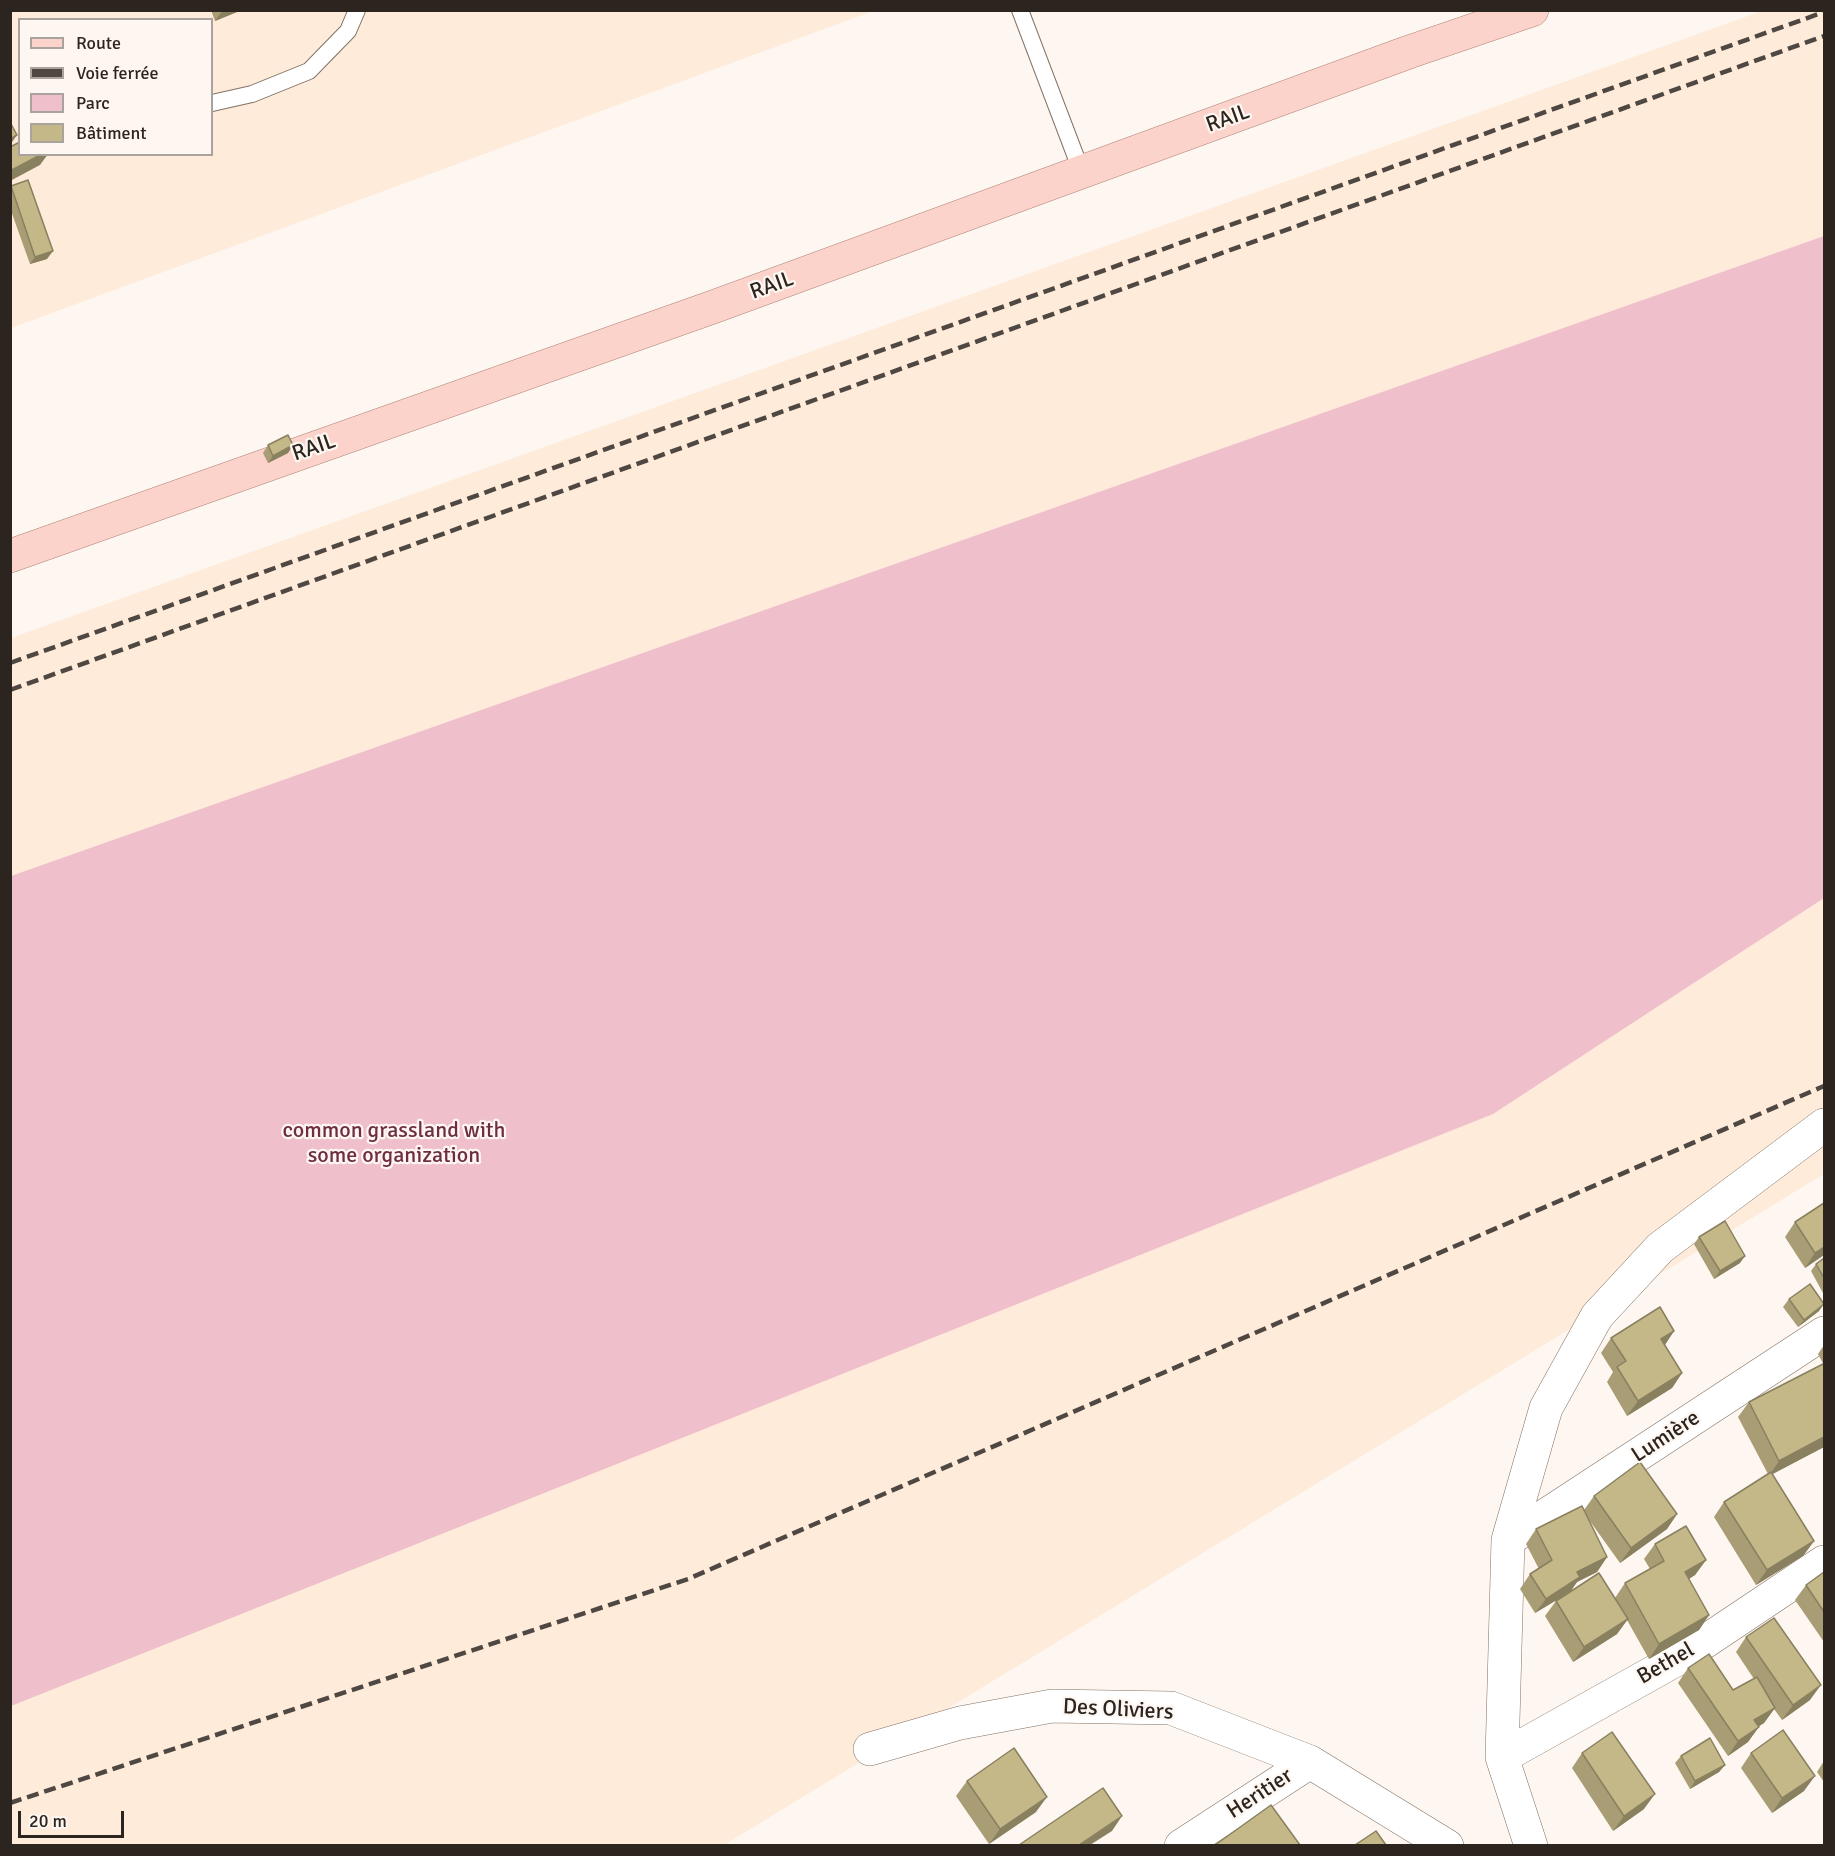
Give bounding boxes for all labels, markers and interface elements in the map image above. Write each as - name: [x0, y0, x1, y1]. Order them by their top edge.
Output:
- legend: [18, 18, 213, 156]
- text: Route: [76, 32, 121, 54]
- text: Voie ferrée: [76, 62, 158, 84]
- text: Parc: [76, 92, 110, 114]
- street label: RAIL: [1203, 99, 1253, 139]
- text: Bâtiment: [76, 122, 147, 144]
- street label: RAIL: [747, 266, 797, 306]
- street label: RAIL: [289, 428, 339, 468]
- park label: common grassland with some organization: [283, 1118, 505, 1170]
- street label: Lumière: [1627, 1405, 1705, 1469]
- street label: Bethel: [1633, 1637, 1699, 1691]
- street label: Des Oliviers: [1062, 1694, 1174, 1726]
- street label: Heritier: [1222, 1763, 1298, 1825]
- scale bar: [21, 1799, 128, 1837]
- text: 20 m: [29, 1810, 67, 1832]

